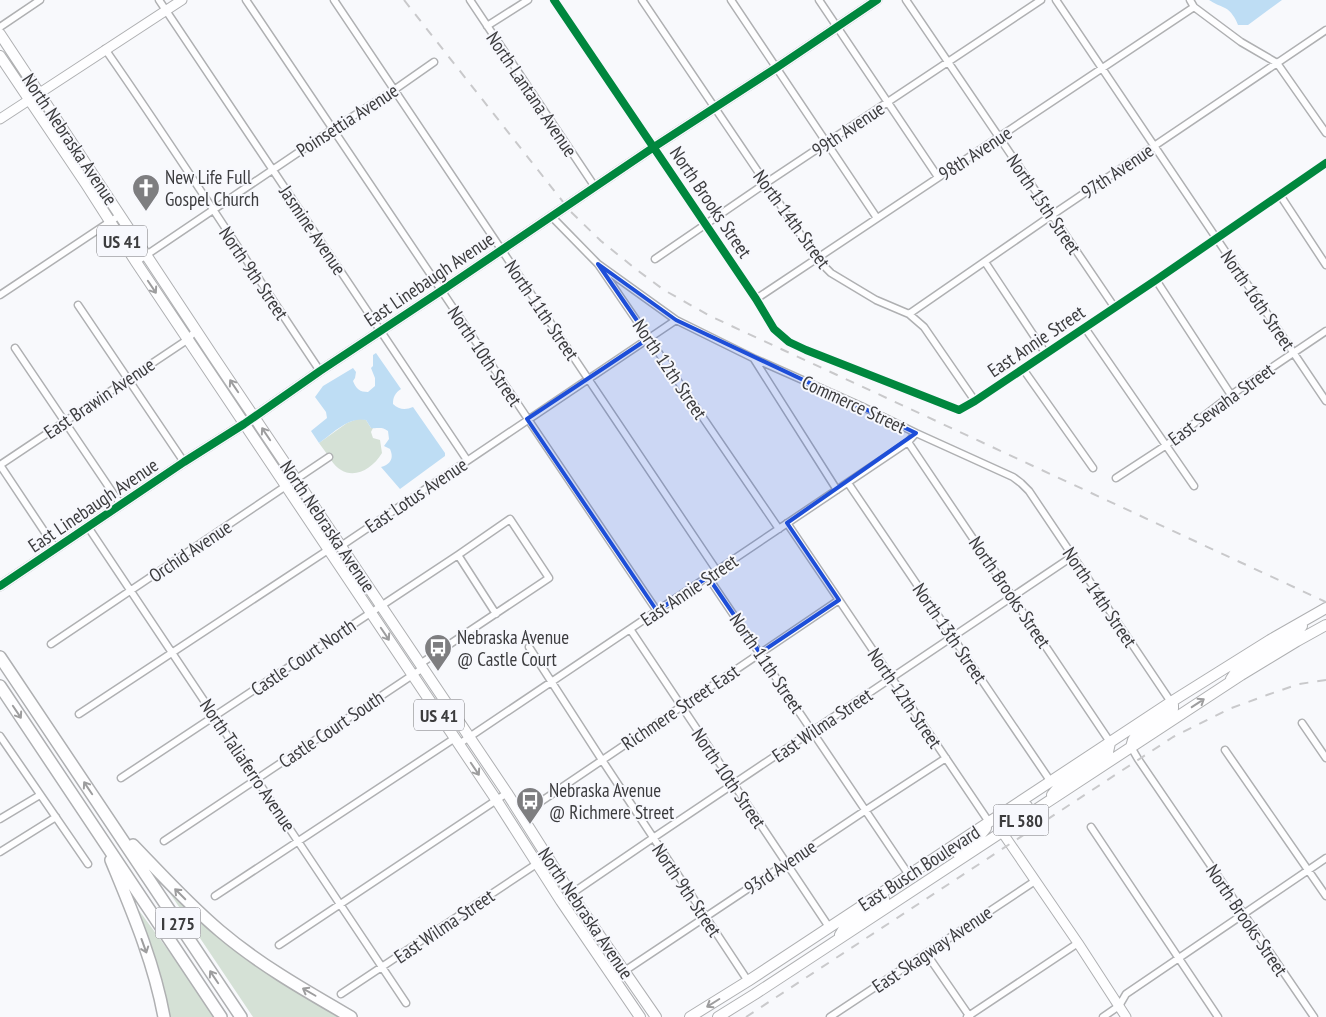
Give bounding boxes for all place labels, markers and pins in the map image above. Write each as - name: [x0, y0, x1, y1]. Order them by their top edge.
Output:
- place label: New Life Full Gospel Church: [165, 165, 259, 211]
- church icon: New Life Full Gospel Church: [131, 173, 161, 212]
- place label: Nebraska Avenue @ Castle Court: [457, 625, 569, 671]
- bus stop icon: Nebraska Avenue @ Castle Court: [423, 633, 453, 672]
- place label: Nebraska Avenue @ Richmere Street: [549, 778, 675, 824]
- bus stop icon: Nebraska Avenue @ Richmere Street: [515, 786, 545, 825]

